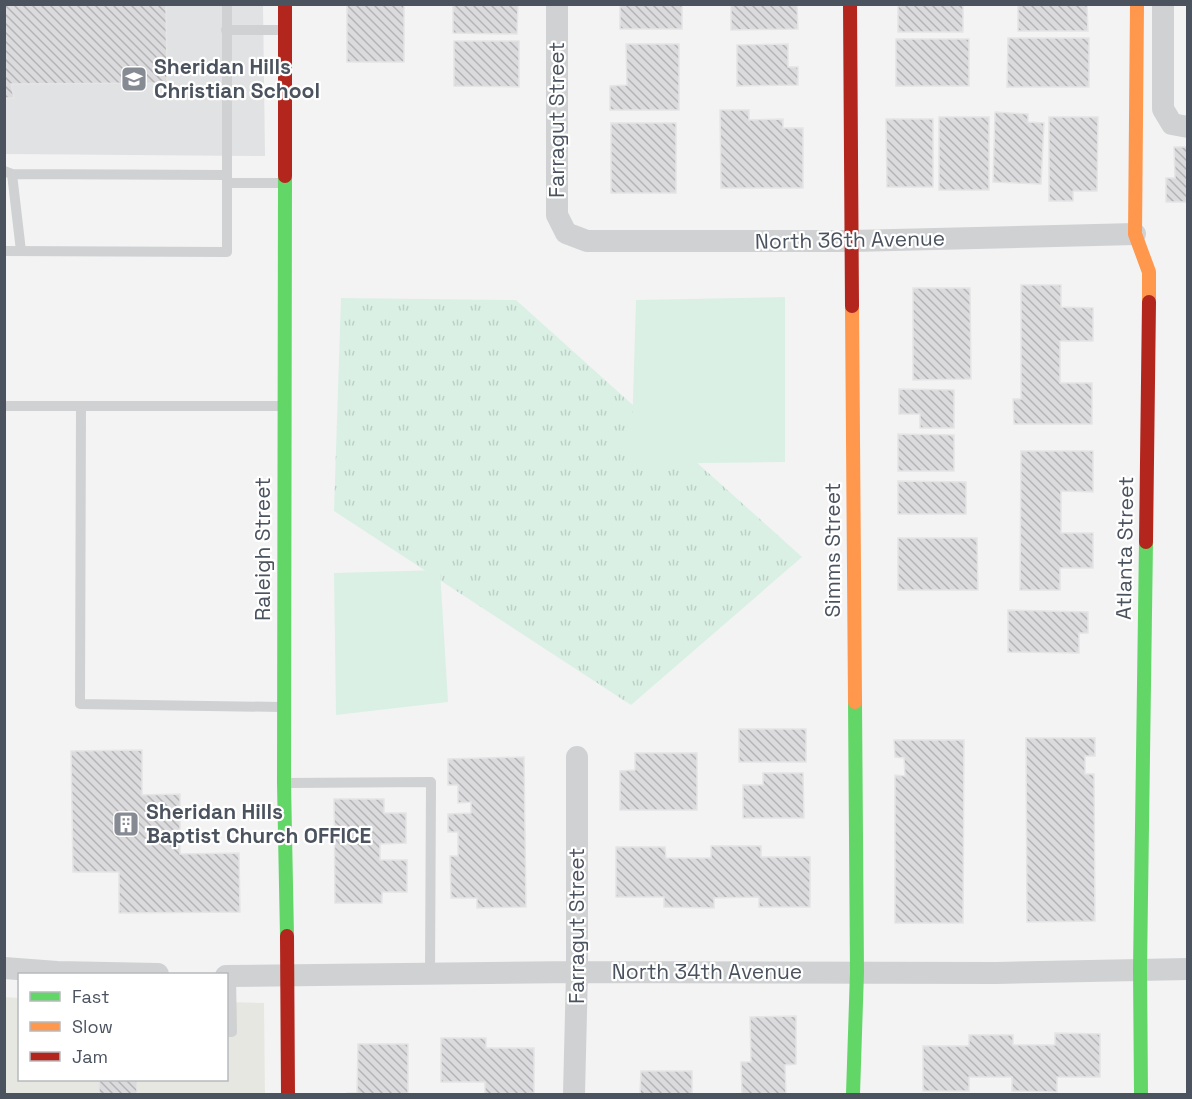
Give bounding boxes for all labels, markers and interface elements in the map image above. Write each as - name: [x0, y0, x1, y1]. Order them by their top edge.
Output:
- street label: Farragut Street: [543, 42, 570, 198]
- place label: Sheridan Hills Christian School: [154, 53, 320, 104]
- school or university icon: Sheridan Hills Christian School: [119, 64, 149, 94]
- street label: North 36th Avenue: [755, 224, 945, 255]
- street label: Atlanta Street: [1110, 476, 1139, 620]
- street label: Raleigh Street: [249, 477, 276, 621]
- street label: Simms Street: [819, 483, 846, 617]
- place label: Sheridan Hills Baptist Church OFFICE: [146, 798, 371, 849]
- building icon: Sheridan Hills Baptist Church OFFICE: [111, 809, 141, 839]
- street label: Farragut Street: [563, 848, 590, 1004]
- street label: North 34th Avenue: [612, 958, 802, 985]
- legend: [18, 973, 228, 1081]
- text: Fast: [72, 985, 109, 1008]
- text: Slow: [72, 1015, 113, 1038]
- text: Jam: [72, 1045, 108, 1068]

